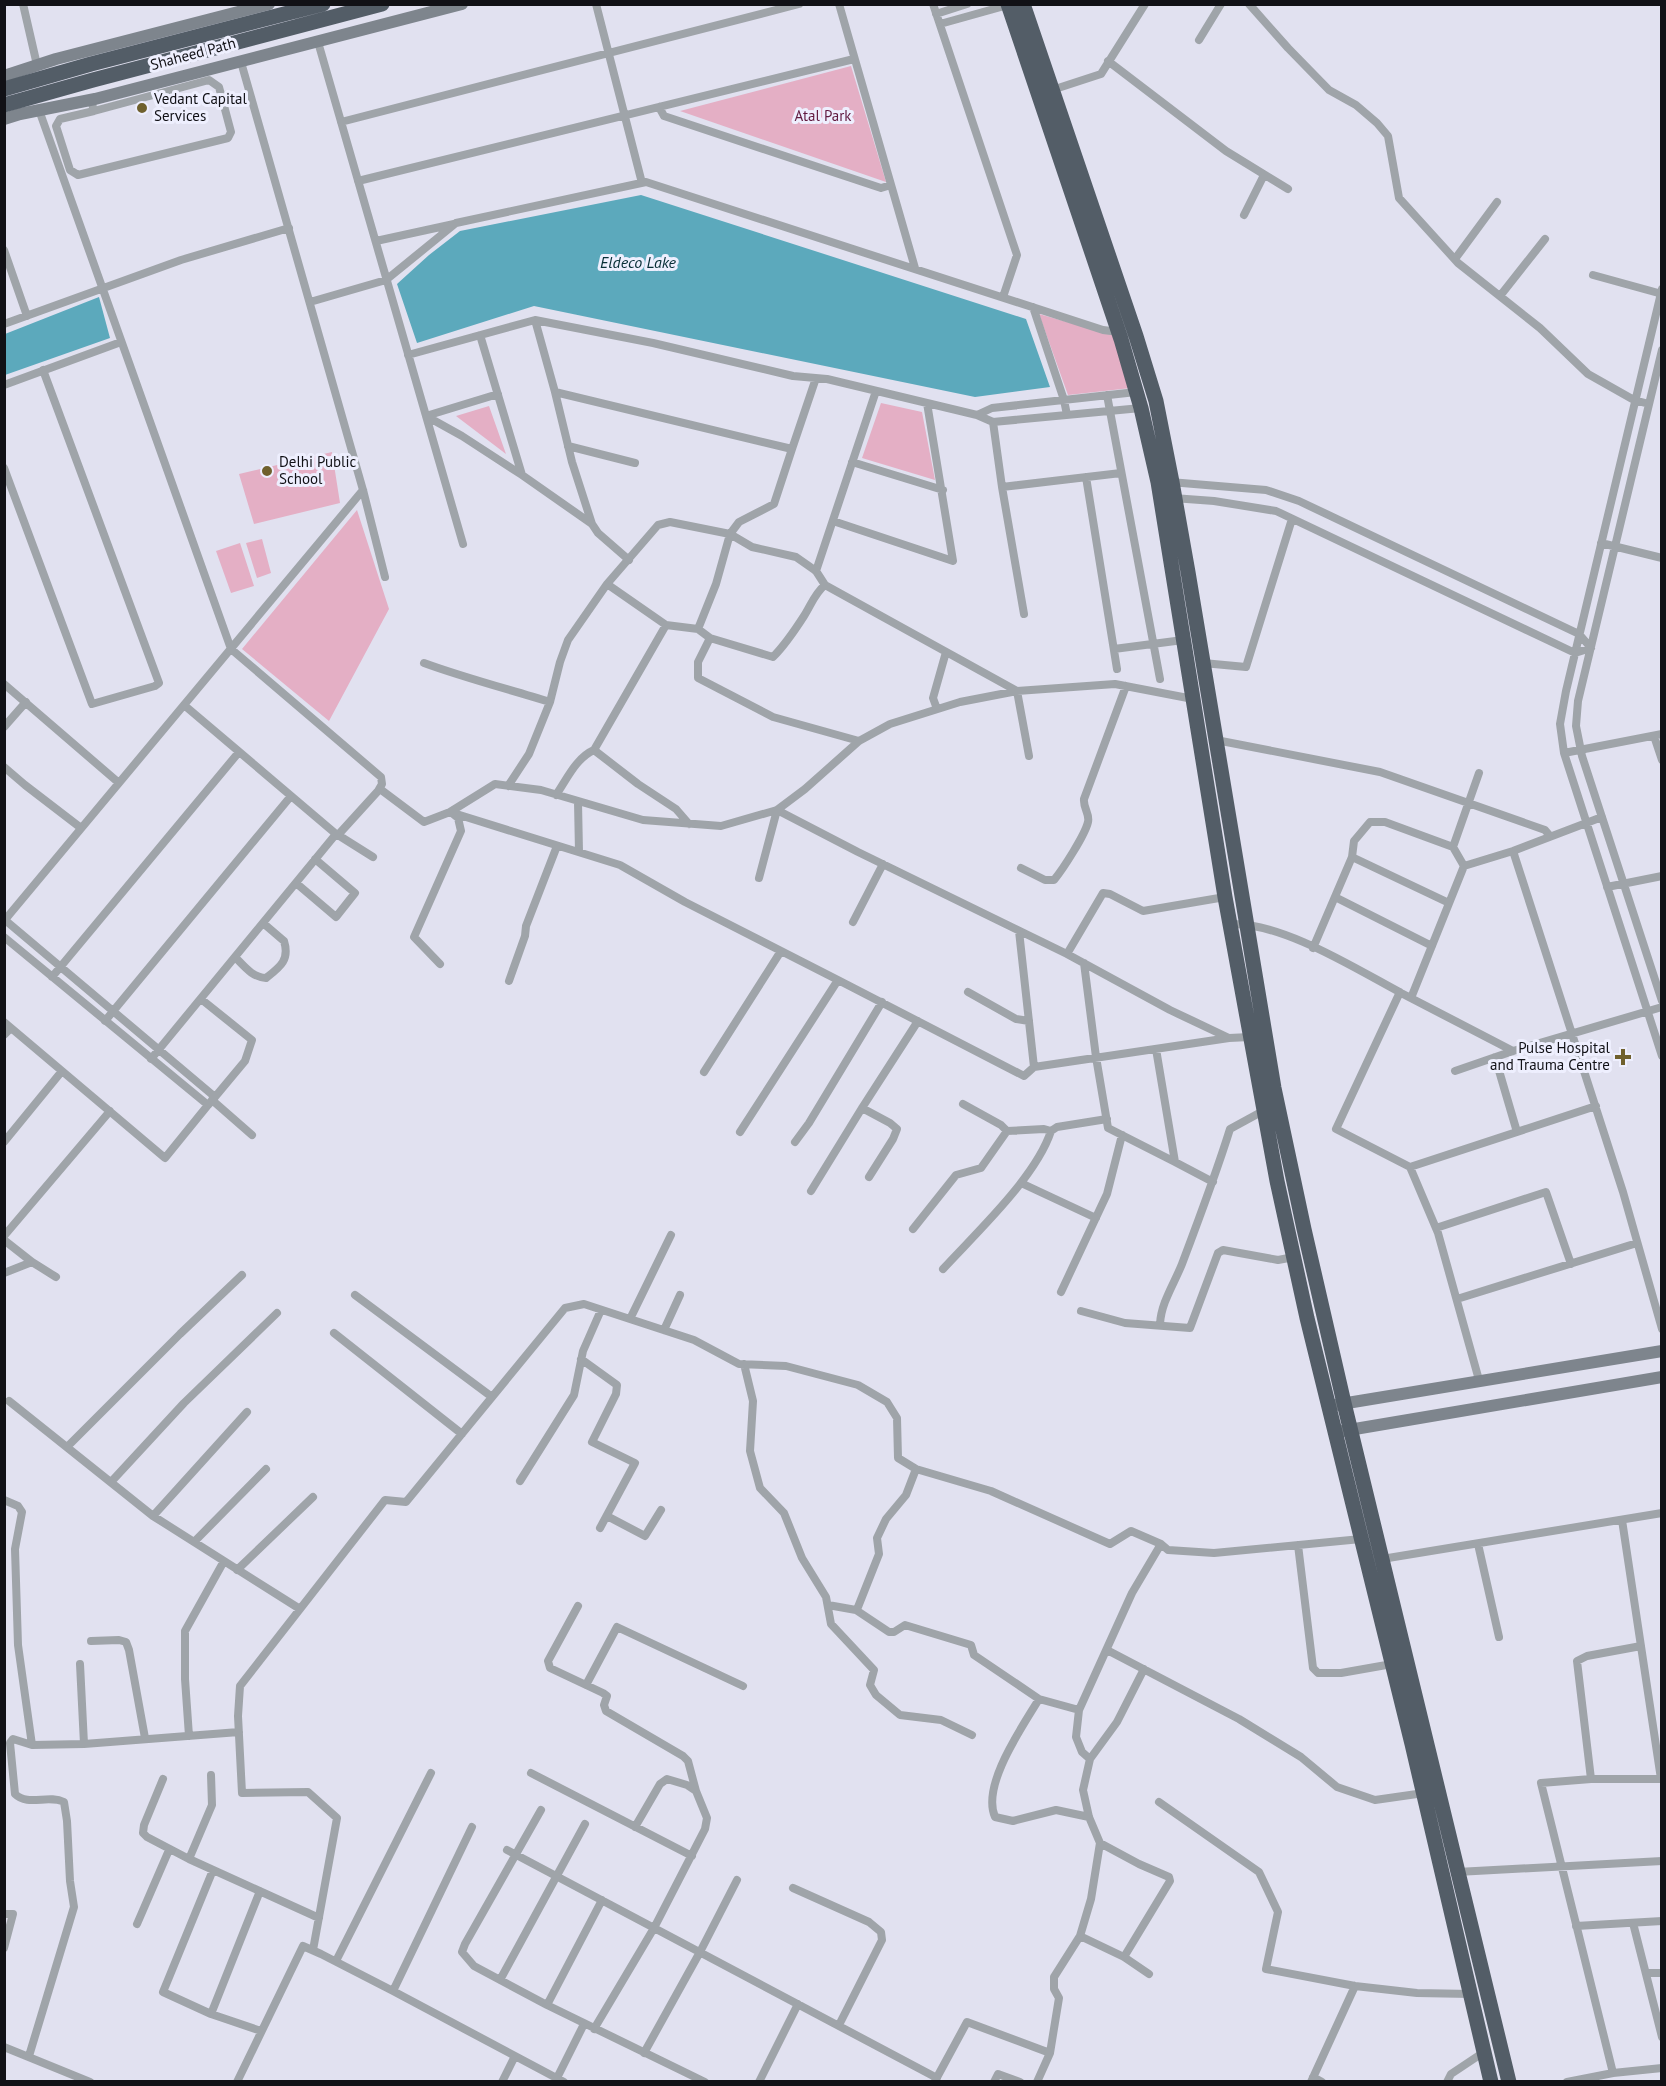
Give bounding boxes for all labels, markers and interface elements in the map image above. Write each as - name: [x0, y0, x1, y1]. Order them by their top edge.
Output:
- street label: Shaheed Path: [148, 33, 238, 74]
- place label: Vedant Capital Services: [153, 89, 247, 125]
- marker: Vedant Capital Services: [135, 101, 149, 115]
- park label: Atal Park: [794, 106, 852, 125]
- water label: Eldeco Lake: [600, 252, 677, 272]
- place label: Delhi Public School: [279, 452, 356, 488]
- marker: Delhi Public School: [260, 464, 274, 478]
- place label: Pulse Hospital and Trauma Centre: [1490, 1038, 1611, 1074]
- marker: Pulse Hospital and Trauma Centre: [1614, 1048, 1632, 1066]

